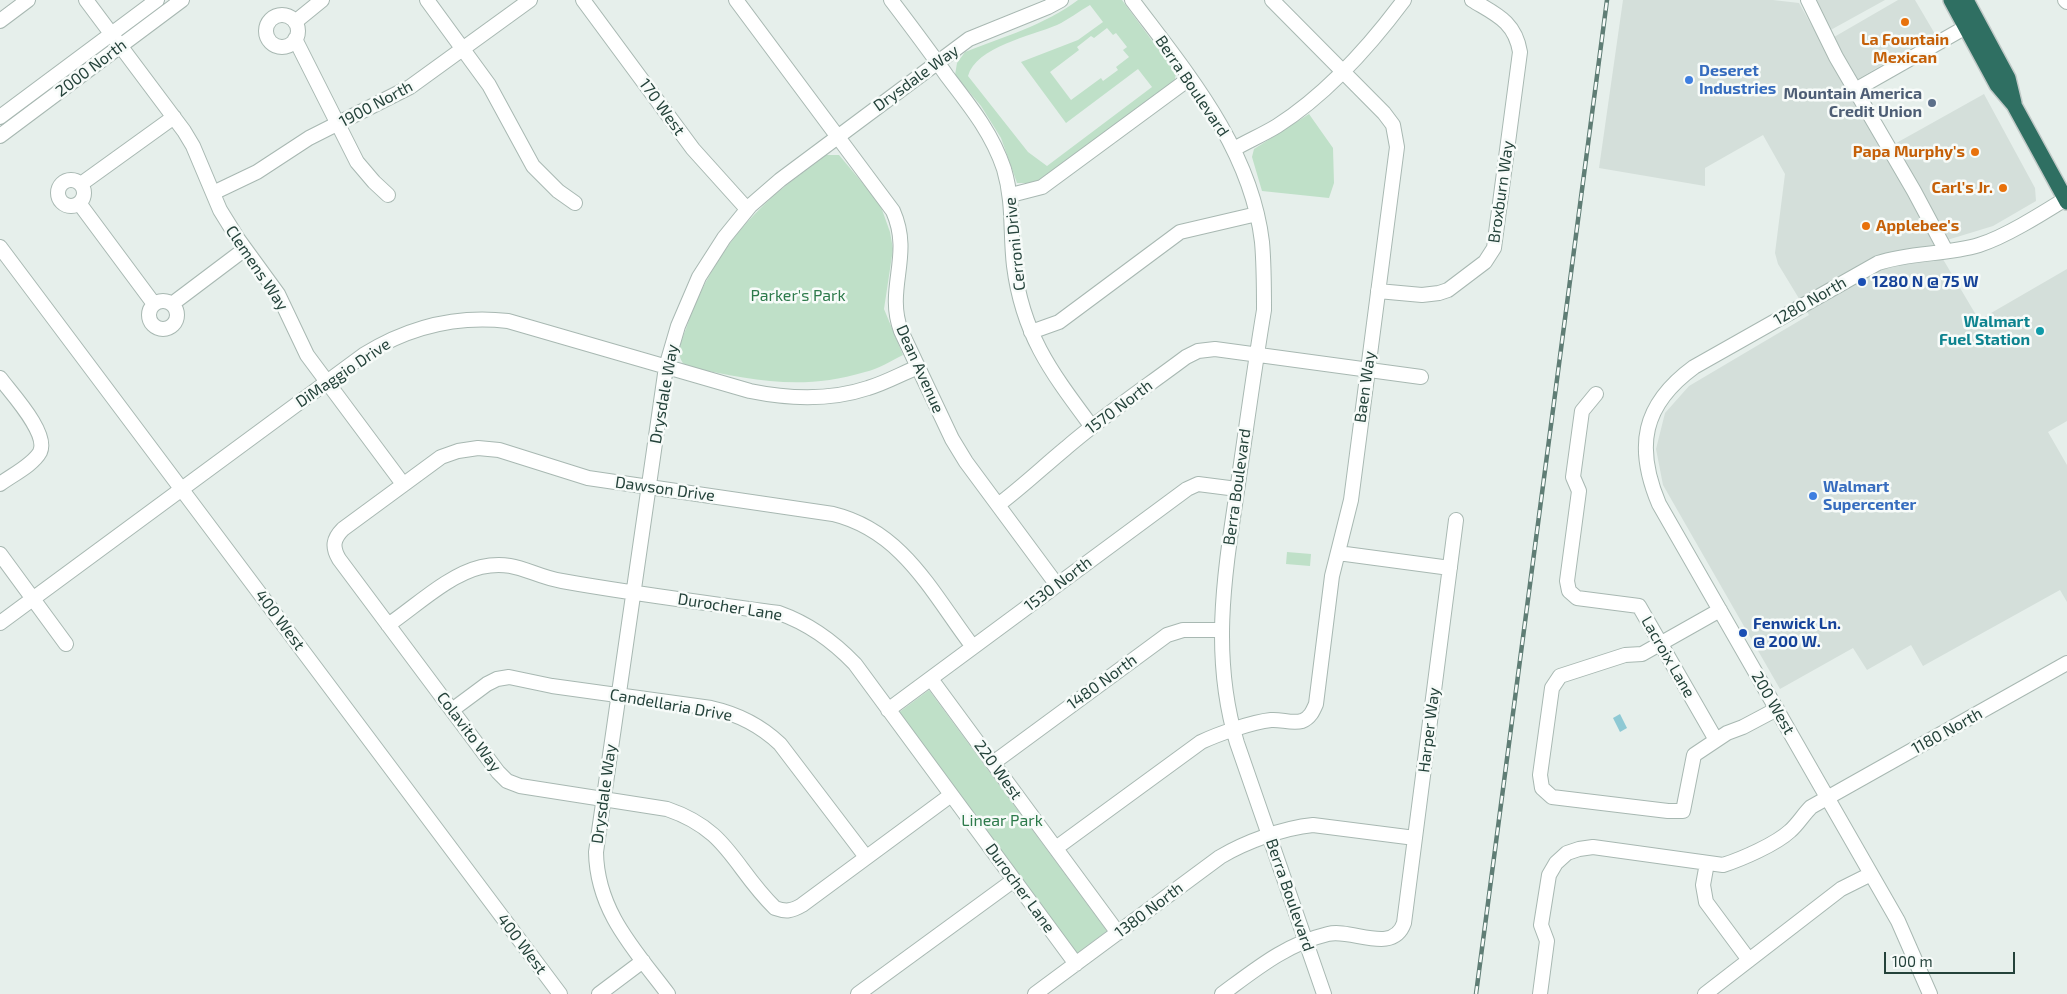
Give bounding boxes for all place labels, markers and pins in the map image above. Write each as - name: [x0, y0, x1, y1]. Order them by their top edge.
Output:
- marker: La Fountain Mexican: [1899, 16, 1911, 28]
- place label: La Fountain Mexican: [1861, 30, 1949, 68]
- place label: Deseret Industries: [1699, 61, 1776, 99]
- marker: Deseret Industries: [1683, 74, 1695, 86]
- place label: Mountain America Credit Union: [1784, 84, 1922, 122]
- marker: Mountain America Credit Union: [1926, 97, 1938, 109]
- place label: Papa Murphy's: [1853, 142, 1965, 162]
- marker: Papa Murphy's: [1969, 146, 1981, 158]
- place label: Carl's Jr.: [1931, 178, 1993, 198]
- marker: Carl's Jr.: [1997, 182, 2009, 194]
- place label: Applebee's: [1876, 216, 1959, 236]
- marker: Applebee's: [1860, 220, 1872, 232]
- place label: 1280 N @ 75 W: [1872, 272, 1979, 292]
- marker: 1280 N @ 75 W: [1856, 276, 1868, 288]
- place label: Walmart Fuel Station: [1939, 312, 2030, 350]
- marker: Walmart Fuel Station: [2034, 325, 2046, 337]
- place label: Walmart Supercenter: [1823, 477, 1916, 515]
- marker: Walmart Supercenter: [1807, 490, 1819, 502]
- place label: Fenwick Ln. @ 200 W.: [1753, 614, 1841, 652]
- marker: Fenwick Ln. @ 200 W.: [1737, 627, 1749, 639]

